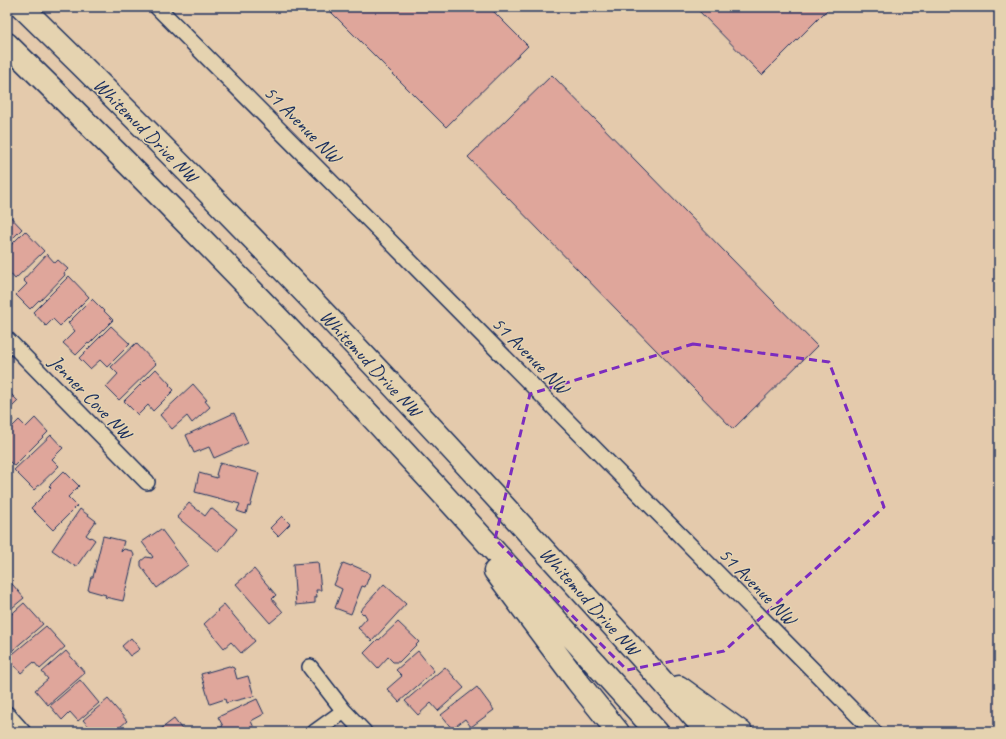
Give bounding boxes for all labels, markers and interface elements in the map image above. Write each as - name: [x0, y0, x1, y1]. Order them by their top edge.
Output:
- street label: Whitemud Drive NW: [88, 73, 205, 190]
- street label: 51 Avenue NW: [258, 80, 349, 170]
- street label: Whitemud Drive NW: [314, 304, 429, 424]
- street label: 51 Avenue NW: [486, 311, 577, 401]
- street label: Jenner Cove NW: [43, 349, 139, 447]
- street label: Whitemud Drive NW: [534, 542, 647, 663]
- street label: 51 Avenue NW: [713, 542, 804, 632]

